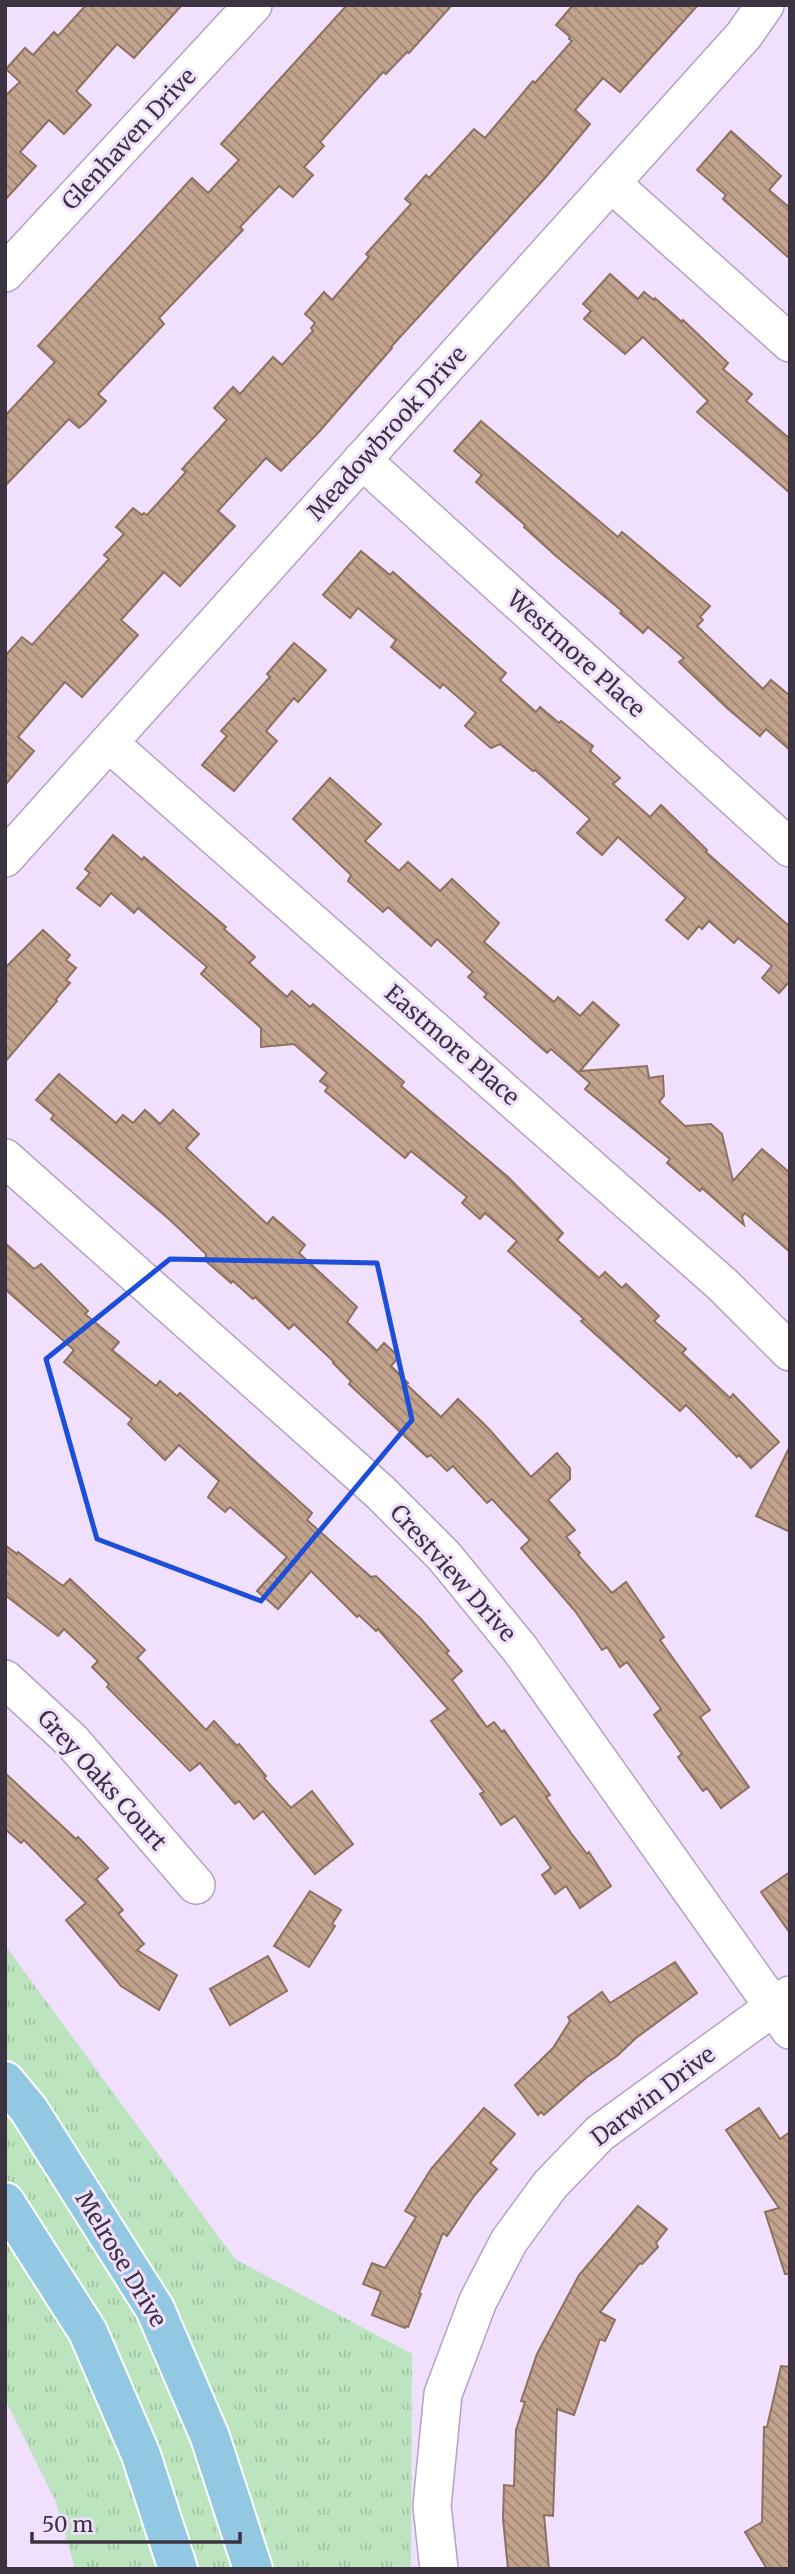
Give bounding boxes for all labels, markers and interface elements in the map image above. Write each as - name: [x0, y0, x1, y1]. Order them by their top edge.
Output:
- street label: Glenhaven Drive: [56, 62, 202, 216]
- street label: Meadowbrook Drive: [301, 340, 472, 526]
- street label: Westmore Place: [501, 583, 651, 723]
- street label: Eastmore Place: [379, 978, 526, 1111]
- street label: Crestview Drive: [384, 1498, 523, 1647]
- street label: Grey Oaks Court: [32, 1703, 173, 1856]
- street label: Darwin Drive: [585, 2039, 721, 2152]
- street label: Melrose Drive: [70, 2186, 173, 2332]
- scale bar: [32, 2500, 240, 2544]
- text: 50 m: [42, 2511, 93, 2538]

